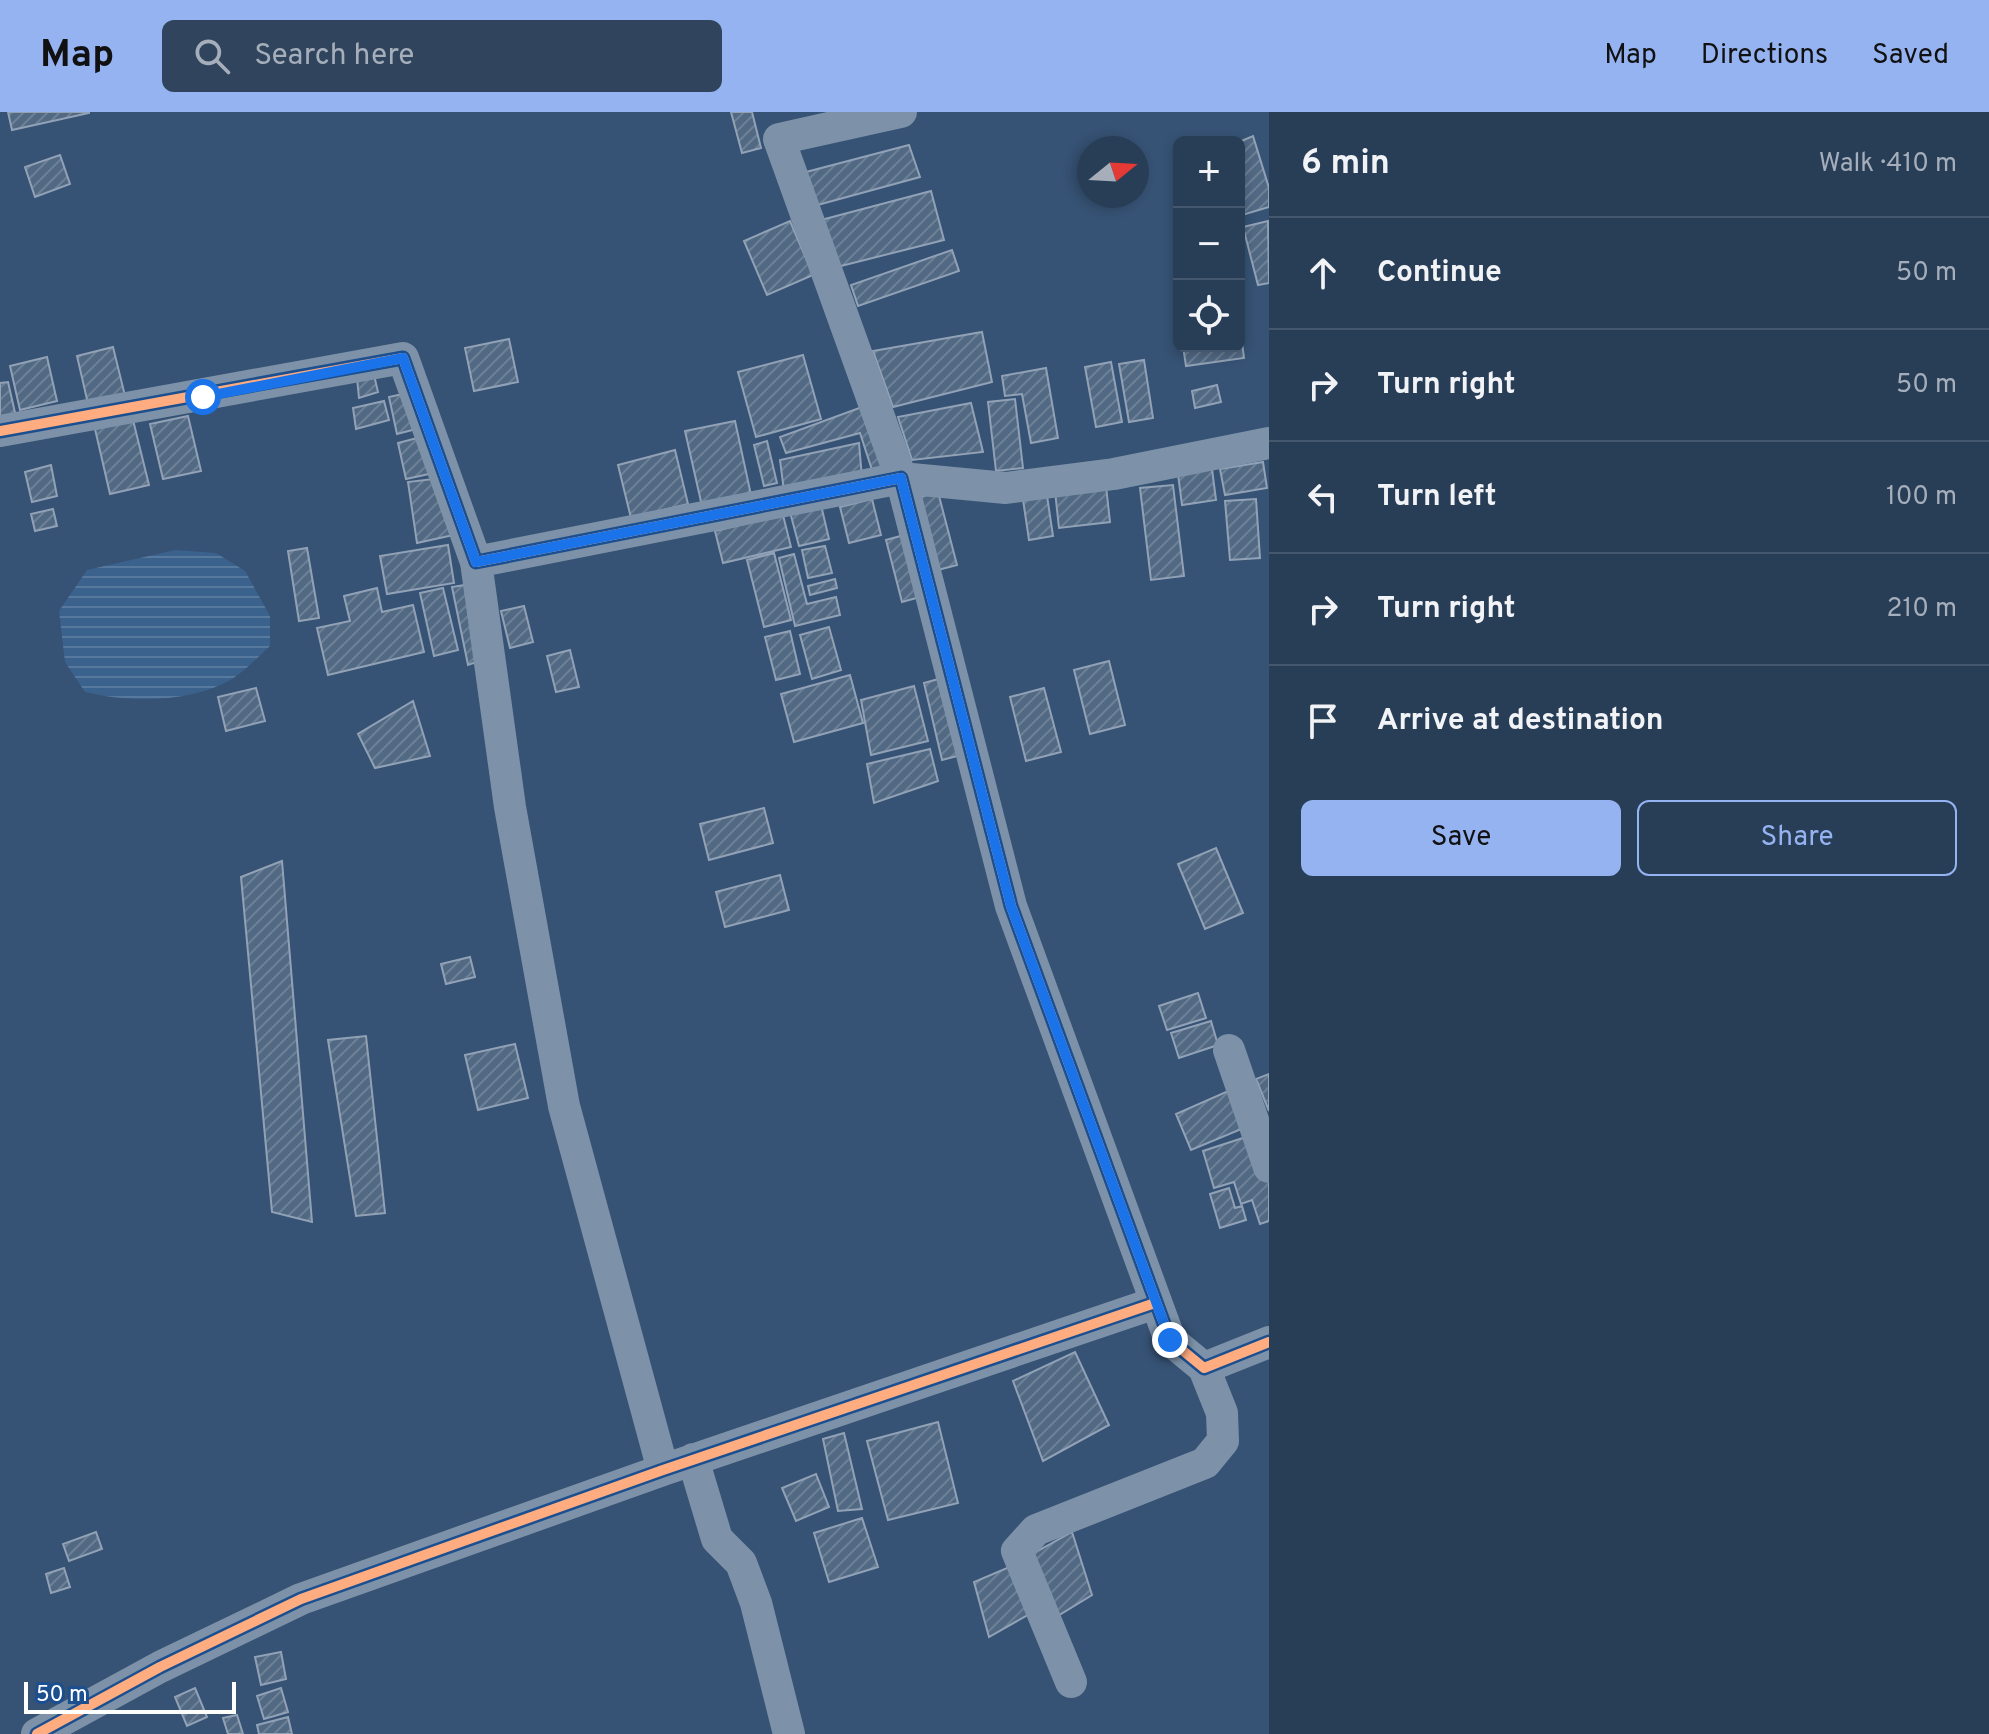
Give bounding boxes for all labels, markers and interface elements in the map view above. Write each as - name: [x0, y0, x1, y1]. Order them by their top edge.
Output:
- search box: [162, 20, 722, 92]
- text: Map: [40, 32, 114, 81]
- icon: search: [190, 34, 234, 78]
- text: Search here: [254, 38, 414, 75]
- text: Map: [1604, 38, 1657, 74]
- text: Directions: [1701, 38, 1828, 74]
- text: Saved: [1872, 38, 1949, 74]
- north arrow: [1077, 136, 1149, 208]
- map controls: [1173, 136, 1245, 352]
- button: +: [1173, 136, 1245, 208]
- text: 6 min: [1301, 143, 1390, 186]
- text: Walk · 410 m: [1819, 148, 1957, 181]
- button: −: [1173, 208, 1245, 280]
- icon: ahead: [1301, 251, 1345, 295]
- text: Continue: [1377, 255, 1502, 292]
- text: 50 m: [1896, 257, 1957, 290]
- button: locate: [1173, 280, 1245, 352]
- icon: right: [1301, 363, 1345, 407]
- text: Turn right: [1377, 367, 1515, 404]
- text: 50 m: [1896, 369, 1957, 402]
- route start: [185, 379, 221, 415]
- icon: left: [1301, 475, 1345, 519]
- text: Turn left: [1377, 479, 1497, 516]
- text: 100 m: [1886, 481, 1957, 514]
- icon: right: [1301, 587, 1345, 631]
- text: Turn right: [1377, 591, 1515, 628]
- text: 210 m: [1887, 593, 1957, 626]
- icon: arrive: [1301, 699, 1345, 743]
- text: Arrive at destination: [1377, 703, 1663, 740]
- button: Save: [1301, 800, 1621, 876]
- button: Share: [1637, 800, 1957, 876]
- route end: [1152, 1322, 1188, 1358]
- scale bar: [24, 1678, 236, 1714]
- text: 50 m: [36, 1682, 88, 1709]

